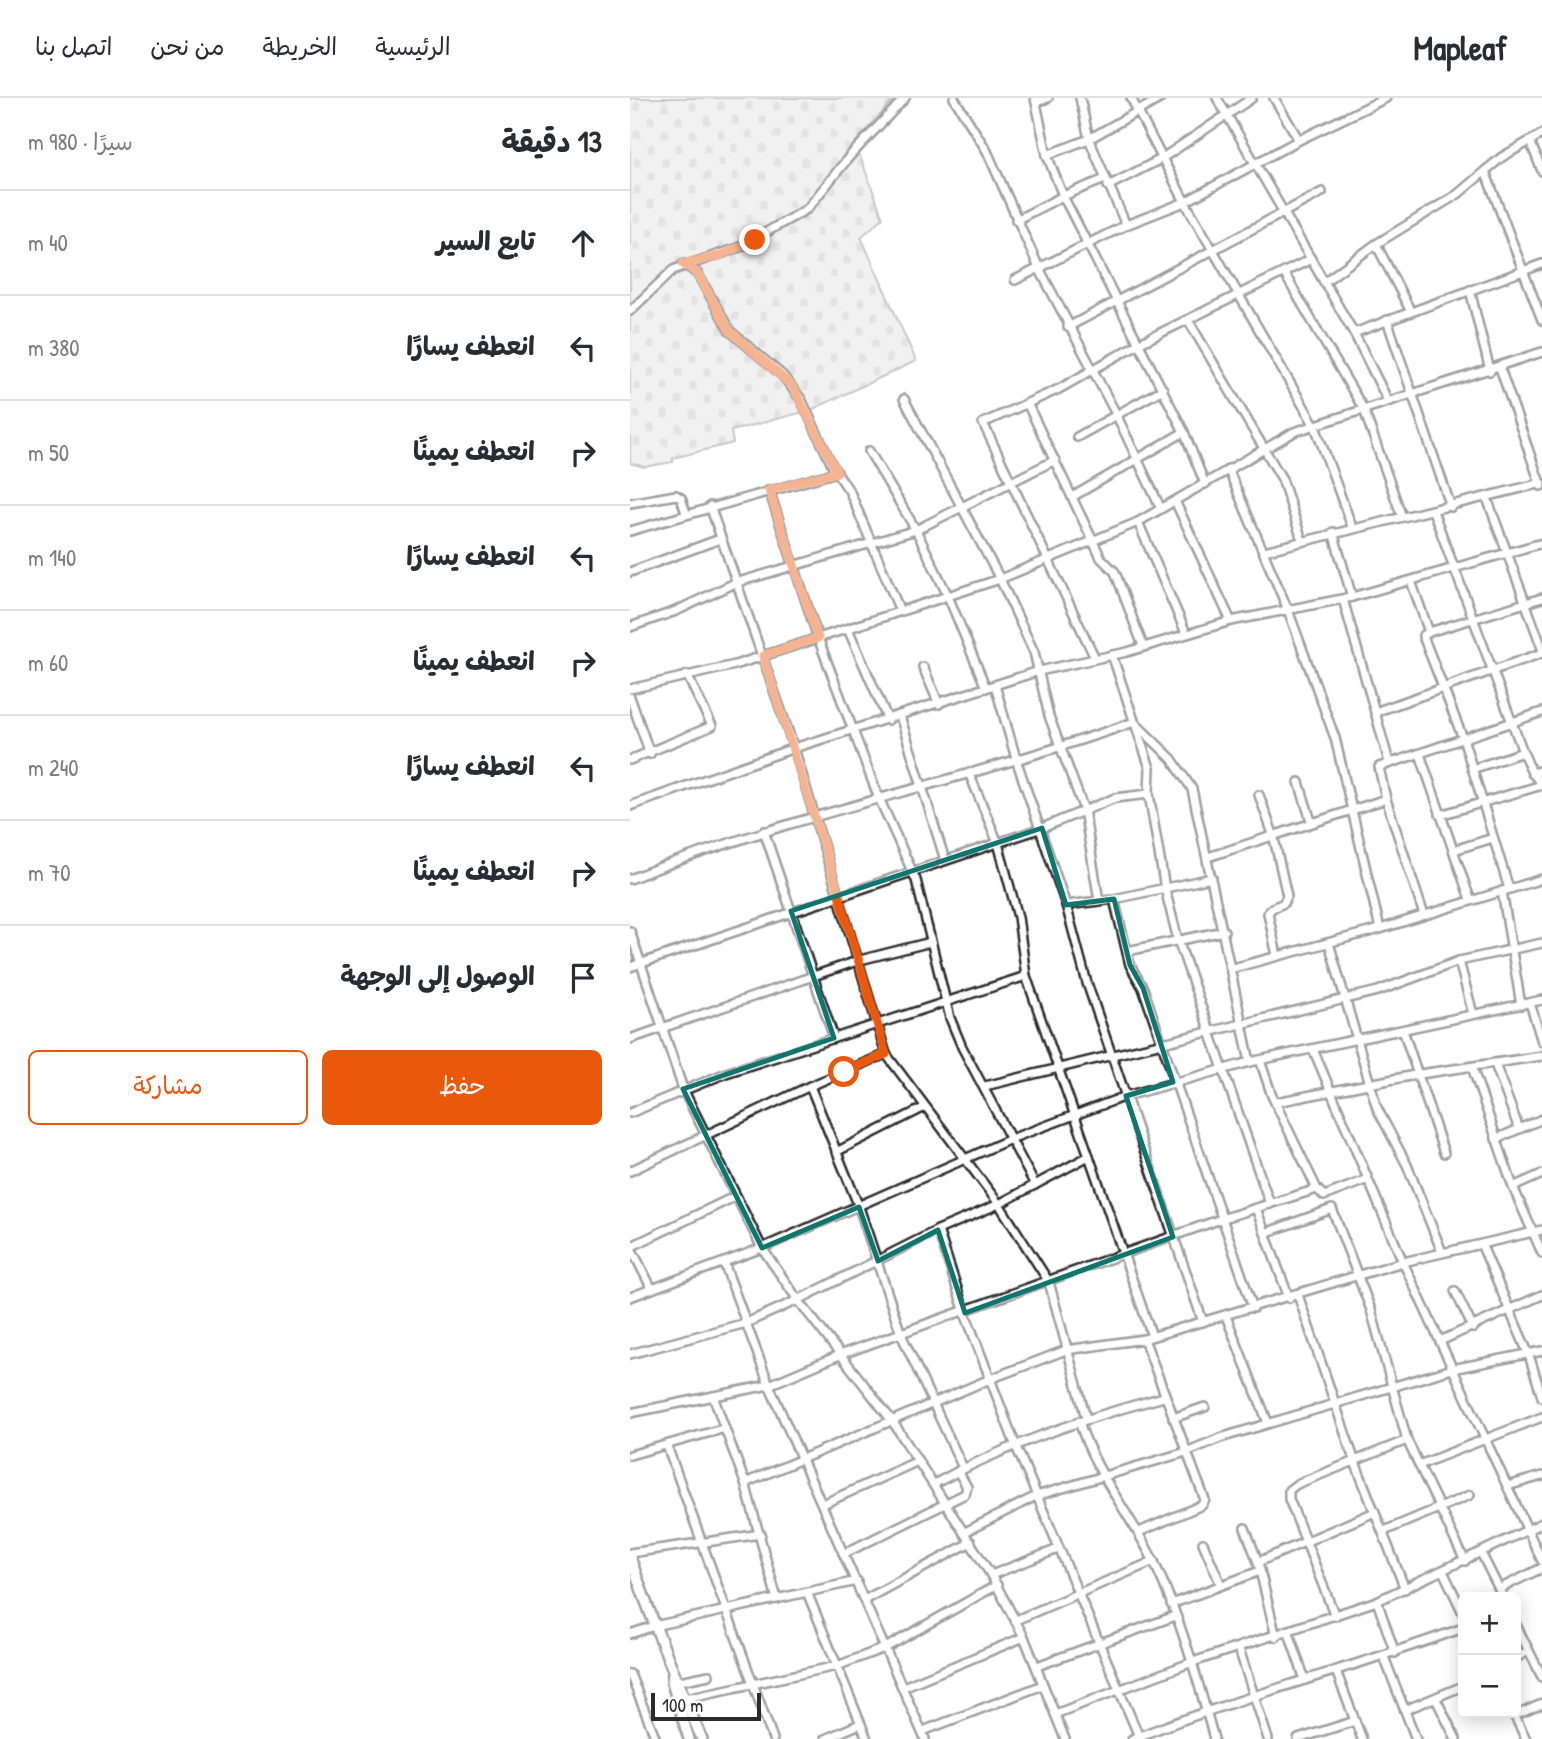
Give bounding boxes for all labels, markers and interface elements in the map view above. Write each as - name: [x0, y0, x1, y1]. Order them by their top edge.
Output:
- text: Mapleaf: [1414, 26, 1507, 70]
- text: اتصل بنا: [35, 30, 112, 62]
- text: من نحن: [150, 30, 224, 62]
- text: الخريطة: [262, 30, 337, 62]
- text: الرئيسية: [375, 30, 451, 62]
- text: 13 دقيقة: [502, 121, 602, 161]
- text: سيرًا · 980 m: [28, 126, 133, 157]
- text: تابع السير: [436, 223, 535, 258]
- icon: ahead: [564, 224, 602, 262]
- route end: [739, 224, 770, 255]
- text: 40 m: [28, 227, 68, 258]
- text: انعطف يسارًا: [406, 328, 535, 363]
- icon: left: [564, 329, 602, 367]
- text: 380 m: [28, 332, 80, 363]
- text: انعطف يمينًا: [413, 433, 535, 468]
- icon: right: [564, 434, 602, 472]
- text: 50 m: [28, 437, 69, 468]
- text: انعطف يسارًا: [406, 538, 535, 573]
- icon: left: [564, 539, 602, 577]
- text: 140 m: [28, 542, 76, 573]
- text: انعطف يمينًا: [413, 643, 535, 678]
- icon: right: [564, 644, 602, 682]
- text: 60 m: [28, 647, 68, 678]
- text: انعطف يسارًا: [406, 748, 535, 783]
- icon: left: [564, 749, 602, 787]
- text: 240 m: [28, 752, 79, 783]
- text: انعطف يمينًا: [413, 853, 535, 888]
- icon: right: [564, 854, 602, 892]
- text: 70 m: [28, 857, 71, 888]
- text: الوصول إلى الوجهة: [340, 958, 535, 993]
- icon: arrive: [564, 959, 602, 997]
- button: مشاركة: [28, 1050, 308, 1125]
- button: حفظ: [322, 1050, 602, 1125]
- route start: [828, 1056, 859, 1087]
- map controls: [1458, 1592, 1521, 1718]
- button: +: [1458, 1592, 1521, 1655]
- button: −: [1458, 1655, 1521, 1718]
- scale bar: [651, 1690, 761, 1722]
- text: 100 m: [662, 1692, 703, 1718]

